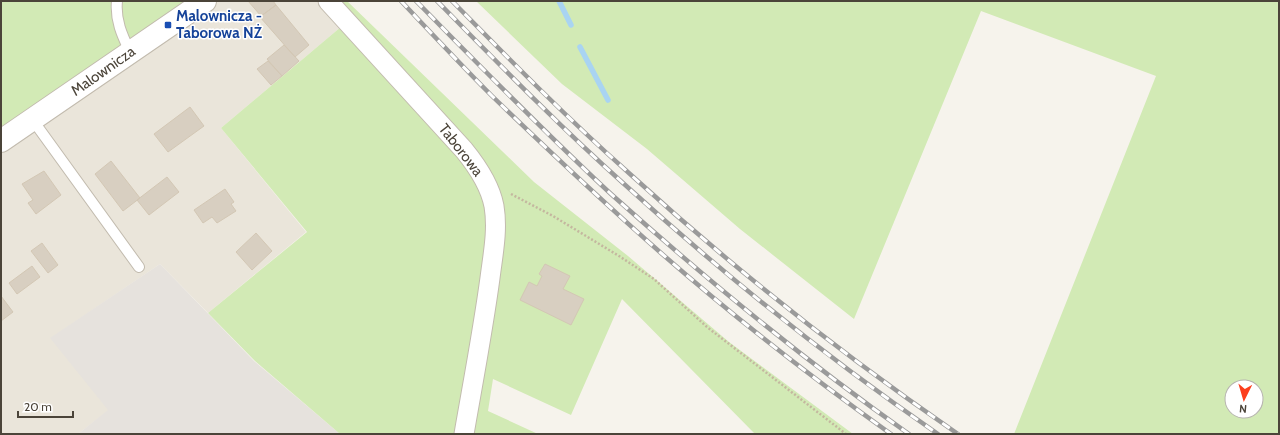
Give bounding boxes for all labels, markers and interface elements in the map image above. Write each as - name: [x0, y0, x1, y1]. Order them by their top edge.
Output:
- place label: Malownicza - Taborowa NŻ: [176, 7, 263, 42]
- marker: Malownicza - Taborowa NŻ: [163, 20, 173, 30]
- street label: Malownicza: [67, 42, 139, 100]
- street label: Taborowa: [435, 120, 488, 180]
- north arrow: [1224, 379, 1264, 419]
- scale bar: [18, 393, 73, 419]
- text: 20 m: [24, 399, 52, 414]
- text: N: [1239, 402, 1248, 416]

